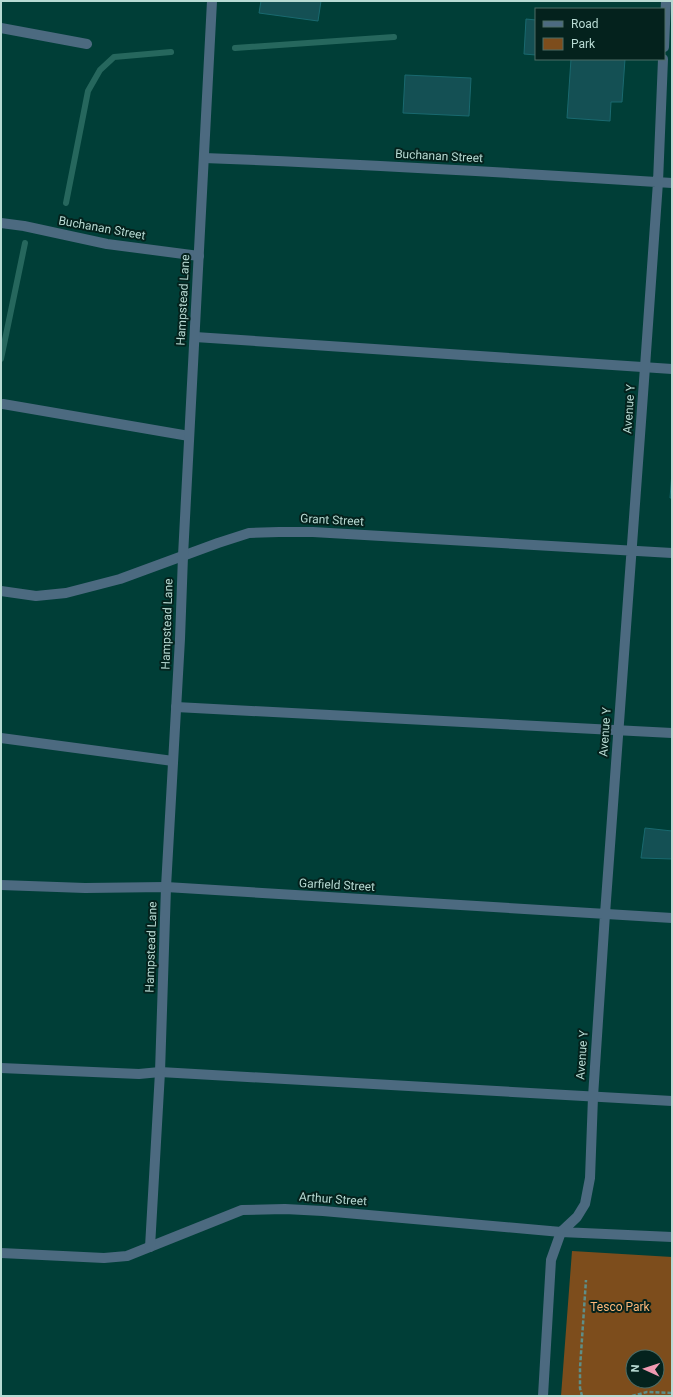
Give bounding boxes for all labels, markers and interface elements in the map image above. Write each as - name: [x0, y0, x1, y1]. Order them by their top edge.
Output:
- legend: [535, 8, 665, 60]
- text: Road: [571, 17, 599, 31]
- text: Park: [571, 37, 596, 51]
- street label: Buchanan Street: [395, 147, 483, 165]
- street label: Buchanan Street: [57, 213, 147, 243]
- street label: Hampstead Lane: [174, 254, 192, 346]
- street label: Avenue Y: [620, 383, 638, 434]
- street label: Grant Street: [300, 511, 364, 529]
- street label: Hampstead Lane: [158, 578, 176, 670]
- street label: Avenue Y: [596, 706, 614, 757]
- street label: Garfield Street: [299, 876, 375, 894]
- street label: Hampstead Lane: [142, 901, 160, 993]
- street label: Avenue Y: [573, 1029, 591, 1080]
- street label: Arthur Street: [299, 1190, 367, 1208]
- park label: Tesco Park: [590, 1300, 651, 1314]
- north arrow: [625, 1349, 665, 1389]
- text: N: [629, 1364, 642, 1373]

